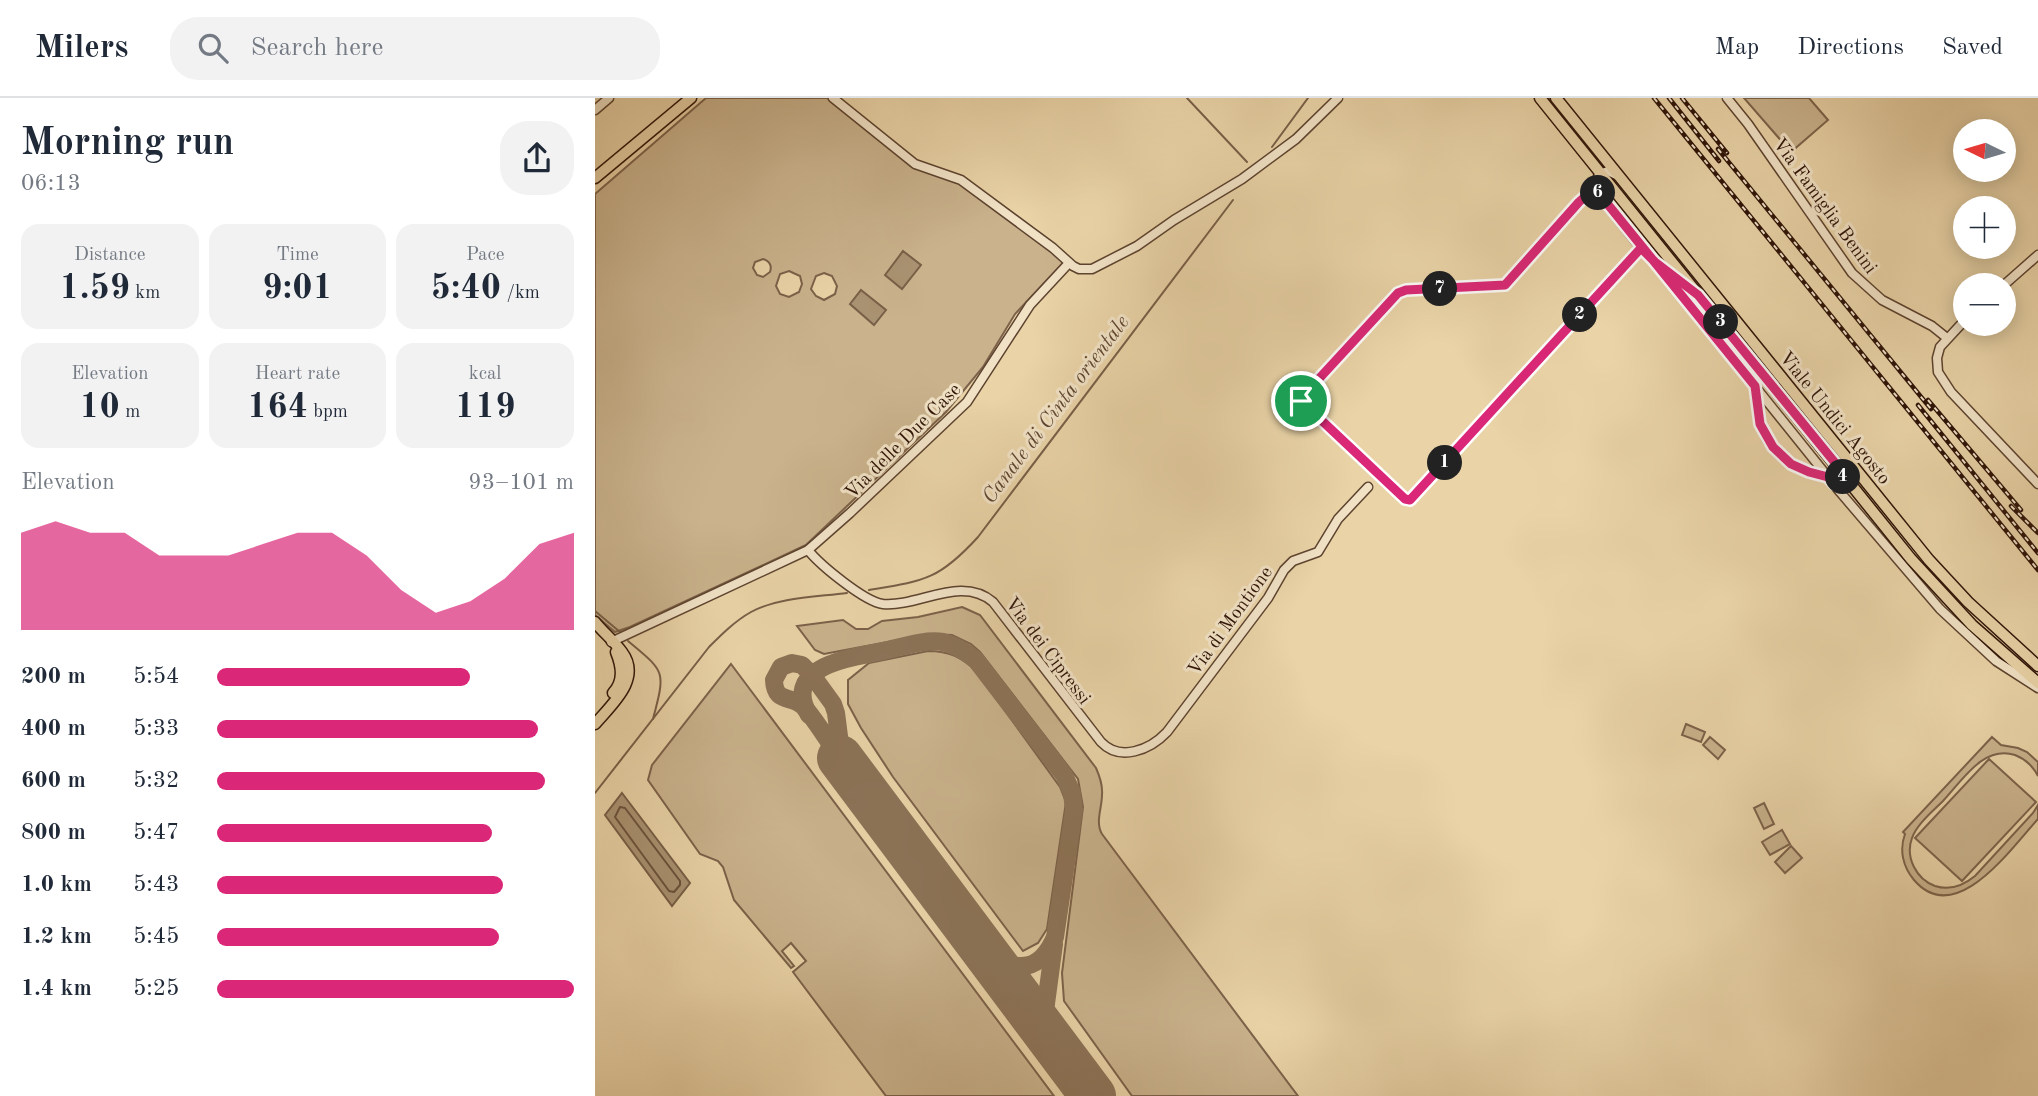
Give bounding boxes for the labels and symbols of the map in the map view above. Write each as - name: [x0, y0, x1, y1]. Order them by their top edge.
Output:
- north arrow: [1953, 119, 2016, 182]
- street label: Via Famiglia Benini: [1768, 135, 1879, 278]
- pin: 6: [1581, 176, 1615, 210]
- pin: 7: [1423, 272, 1457, 306]
- pin: 2: [1563, 298, 1597, 332]
- pin: 3: [1703, 304, 1739, 340]
- water label: Canale di Cinta orientale: [979, 312, 1134, 508]
- street label: Viale Undici Agosto: [1775, 349, 1893, 489]
- pin: [1271, 371, 1331, 431]
- street label: Via delle Due Case: [842, 380, 965, 503]
- pin: 1: [1427, 446, 1463, 480]
- pin: 4: [1825, 460, 1861, 494]
- street label: Via di Montione: [1185, 563, 1277, 680]
- street label: Via dei Cipressi: [1001, 594, 1093, 709]

